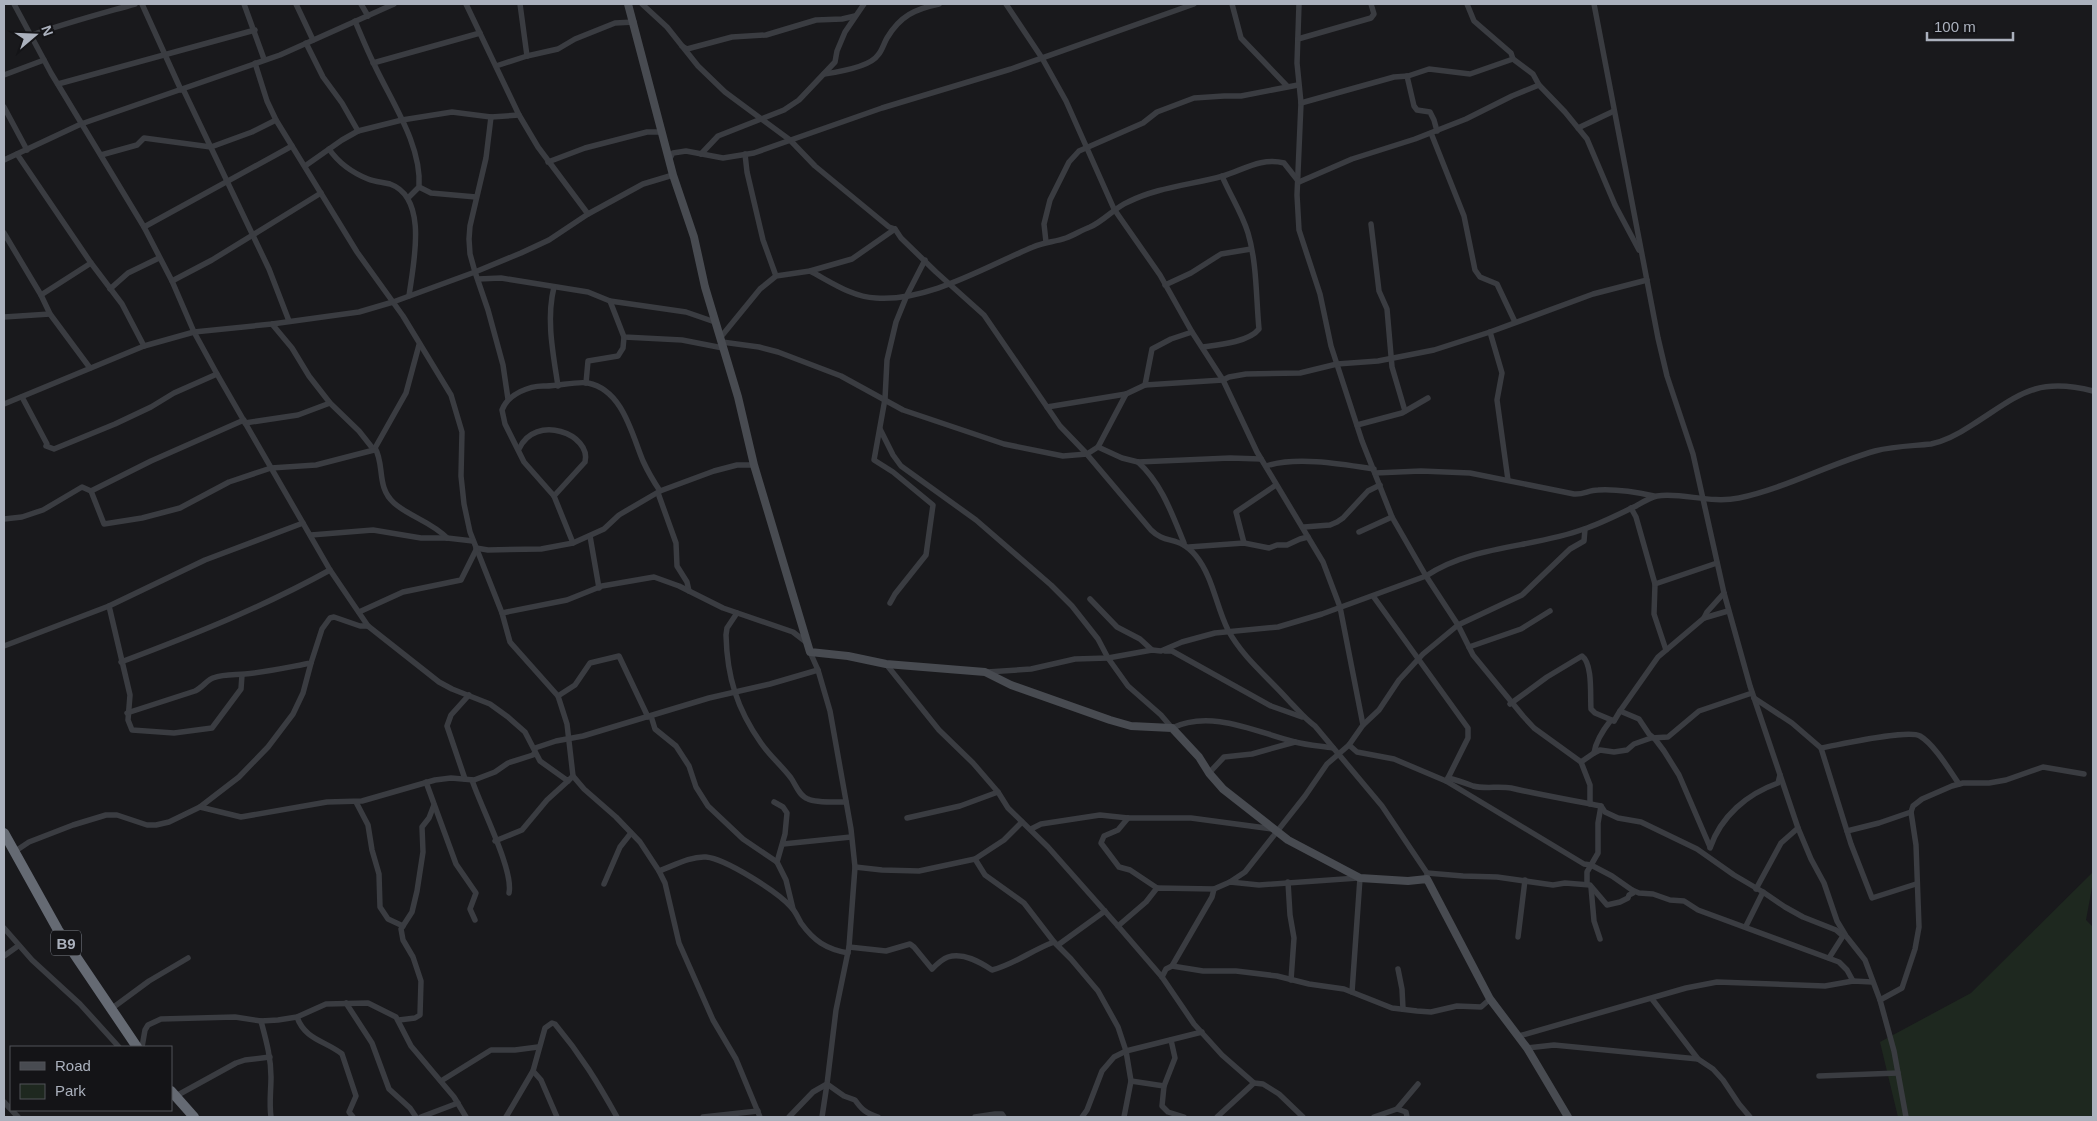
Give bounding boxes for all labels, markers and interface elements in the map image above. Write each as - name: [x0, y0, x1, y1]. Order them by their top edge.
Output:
- north arrow: [10, 10, 60, 60]
- scale bar: [1927, 10, 2013, 42]
- text: 100 m: [1934, 18, 1976, 35]
- text: N: [38, 23, 57, 38]
- road number: B9: [51, 930, 81, 956]
- legend: [10, 1046, 172, 1111]
- text: Road: [55, 1057, 91, 1074]
- text: Park: [55, 1082, 86, 1099]

